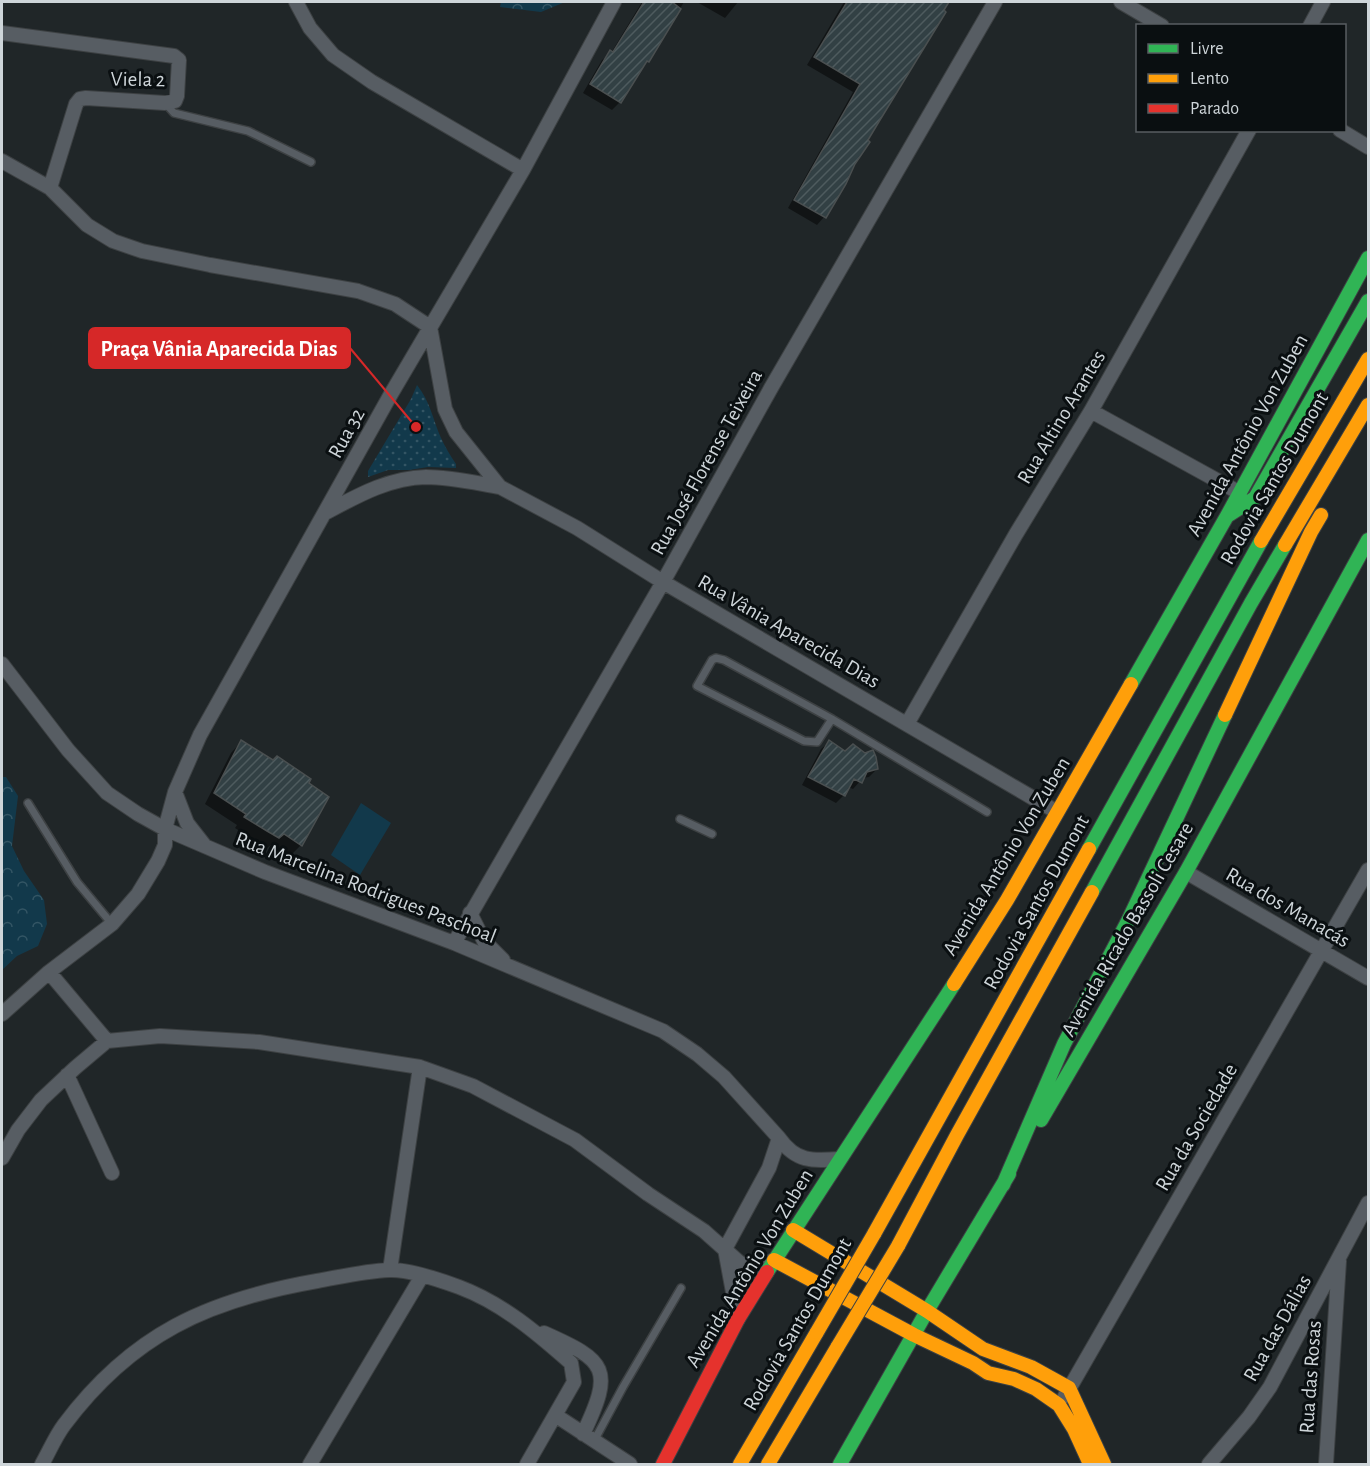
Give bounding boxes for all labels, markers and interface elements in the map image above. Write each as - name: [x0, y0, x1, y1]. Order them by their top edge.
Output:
- legend: [1136, 24, 1346, 132]
- text: Livre: [1190, 40, 1224, 58]
- street label: Viela 2: [111, 69, 165, 90]
- text: Lento: [1190, 70, 1229, 88]
- text: Parado: [1190, 100, 1239, 118]
- callout: Praça Vânia Aparecida Dias: [89, 328, 350, 368]
- street label: Avenida Antônio Von Zuben: [1183, 331, 1312, 540]
- text: Praça Vânia Aparecida Dias: [100, 338, 338, 360]
- street label: Rua Altino Arantes: [1013, 347, 1109, 488]
- street label: Rua José Florense Teixeira: [647, 366, 766, 559]
- street label: Rodovia Santos Dumont: [1216, 388, 1333, 568]
- street label: Rua 32: [324, 405, 369, 462]
- street label: Rua Vânia Aparecida Dias: [694, 571, 883, 692]
- street label: Avenida Antônio Von Zuben: [939, 754, 1074, 959]
- street label: Rodovia Santos Dumont: [980, 811, 1093, 993]
- street label: Avenida Ricado Bassoli Cesare: [1057, 819, 1197, 1040]
- street label: Rua Marcelina Rodrigues Paschoal: [232, 828, 499, 947]
- street label: Rua dos Manacás: [1222, 864, 1353, 951]
- street label: Rua da Sociedade: [1152, 1060, 1241, 1194]
- street label: Avenida Antônio Von Zuben: [682, 1166, 817, 1371]
- street label: Rodovia Santos Dumont: [739, 1234, 856, 1414]
- street label: Rua das Dálias: [1240, 1272, 1315, 1385]
- street label: Rua das Rosas: [1296, 1320, 1325, 1434]

